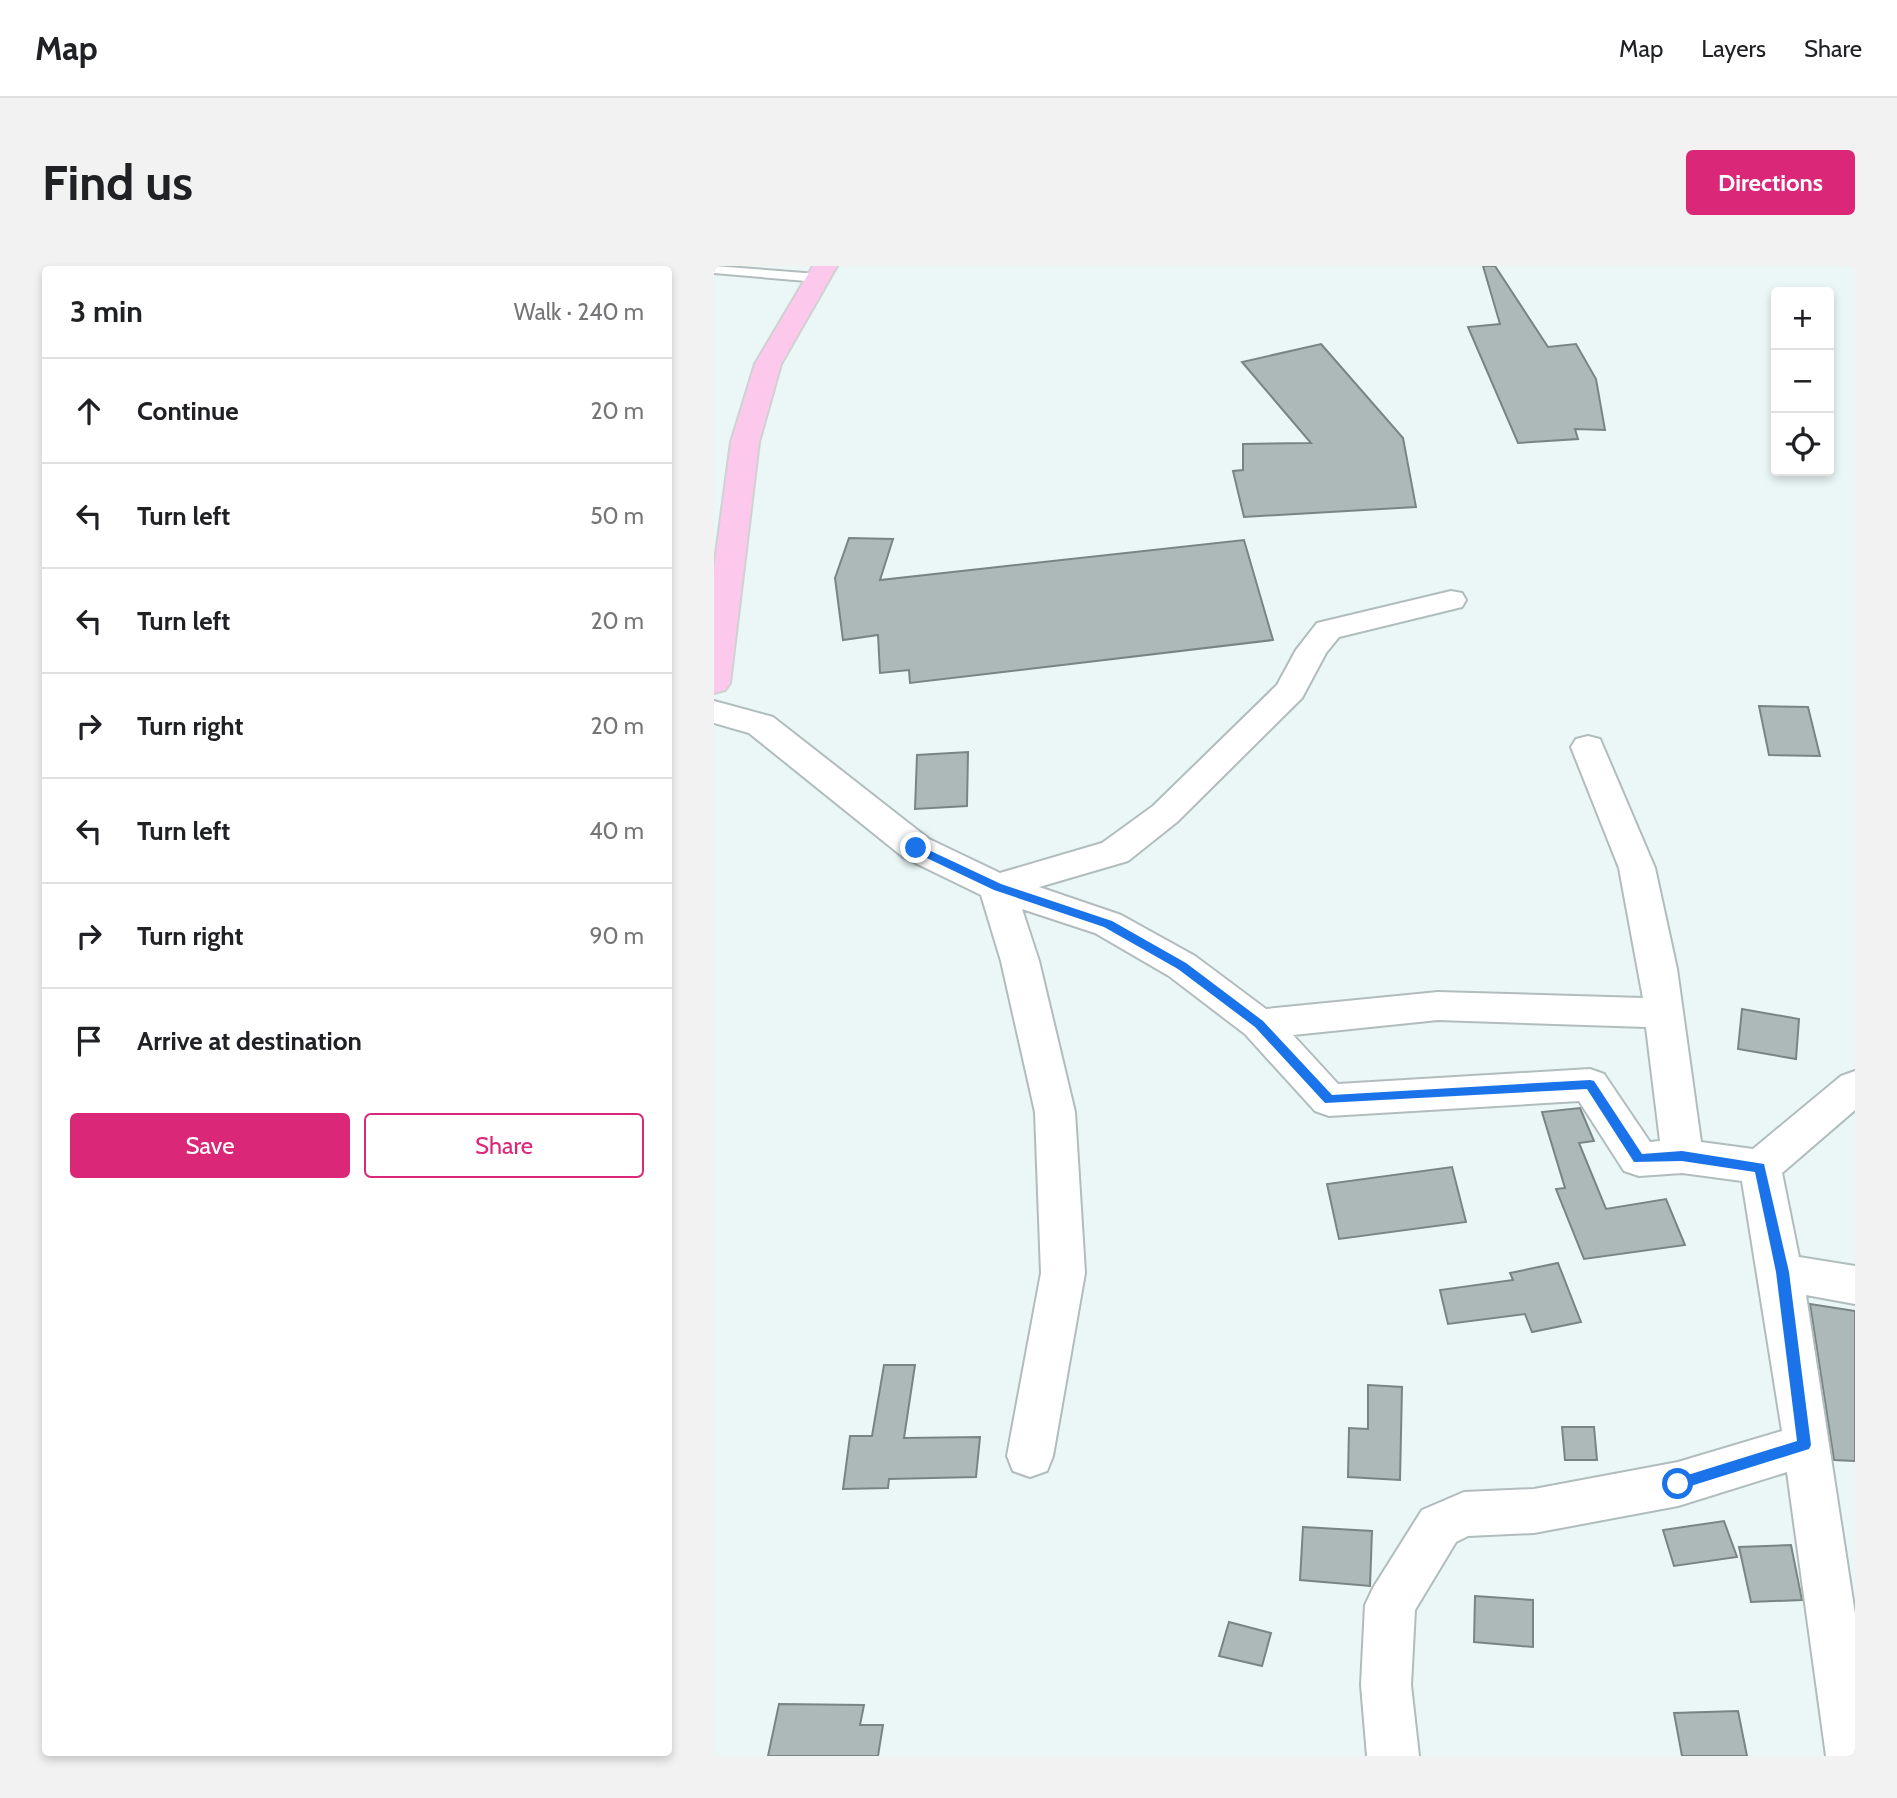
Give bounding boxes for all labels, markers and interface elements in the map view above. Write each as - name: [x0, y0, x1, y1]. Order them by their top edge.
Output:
- text: Map: [35, 28, 98, 68]
- text: Map: [1619, 34, 1663, 63]
- text: Layers: [1701, 34, 1766, 63]
- text: Share: [1804, 34, 1862, 63]
- button: Directions: [1686, 150, 1855, 215]
- text: Find us: [42, 153, 193, 212]
- map controls: [1771, 287, 1834, 476]
- button: +: [1771, 287, 1834, 350]
- text: 3 min: [70, 293, 143, 330]
- text: Walk · 240 m: [514, 298, 644, 326]
- button: −: [1771, 350, 1834, 413]
- icon: ahead: [70, 392, 108, 430]
- text: Continue: [137, 395, 239, 427]
- text: 20 m: [591, 397, 644, 425]
- button: locate: [1771, 413, 1834, 476]
- icon: left: [70, 497, 108, 535]
- text: Turn left: [137, 500, 230, 532]
- text: 50 m: [590, 502, 644, 530]
- icon: left: [70, 602, 108, 640]
- text: Turn left: [137, 605, 230, 637]
- text: 20 m: [591, 607, 644, 635]
- icon: right: [70, 707, 108, 745]
- text: Turn right: [137, 710, 243, 742]
- text: 20 m: [591, 712, 644, 740]
- icon: left: [70, 812, 108, 850]
- text: Turn left: [137, 815, 230, 847]
- text: 40 m: [589, 817, 644, 845]
- route end: [900, 832, 931, 863]
- icon: right: [70, 917, 108, 955]
- text: Turn right: [137, 920, 243, 952]
- text: 90 m: [590, 922, 644, 950]
- icon: arrive: [70, 1022, 108, 1060]
- text: Arrive at destination: [137, 1025, 362, 1057]
- button: Save: [70, 1113, 350, 1178]
- button: Share: [364, 1113, 644, 1178]
- route start: [1662, 1468, 1693, 1499]

